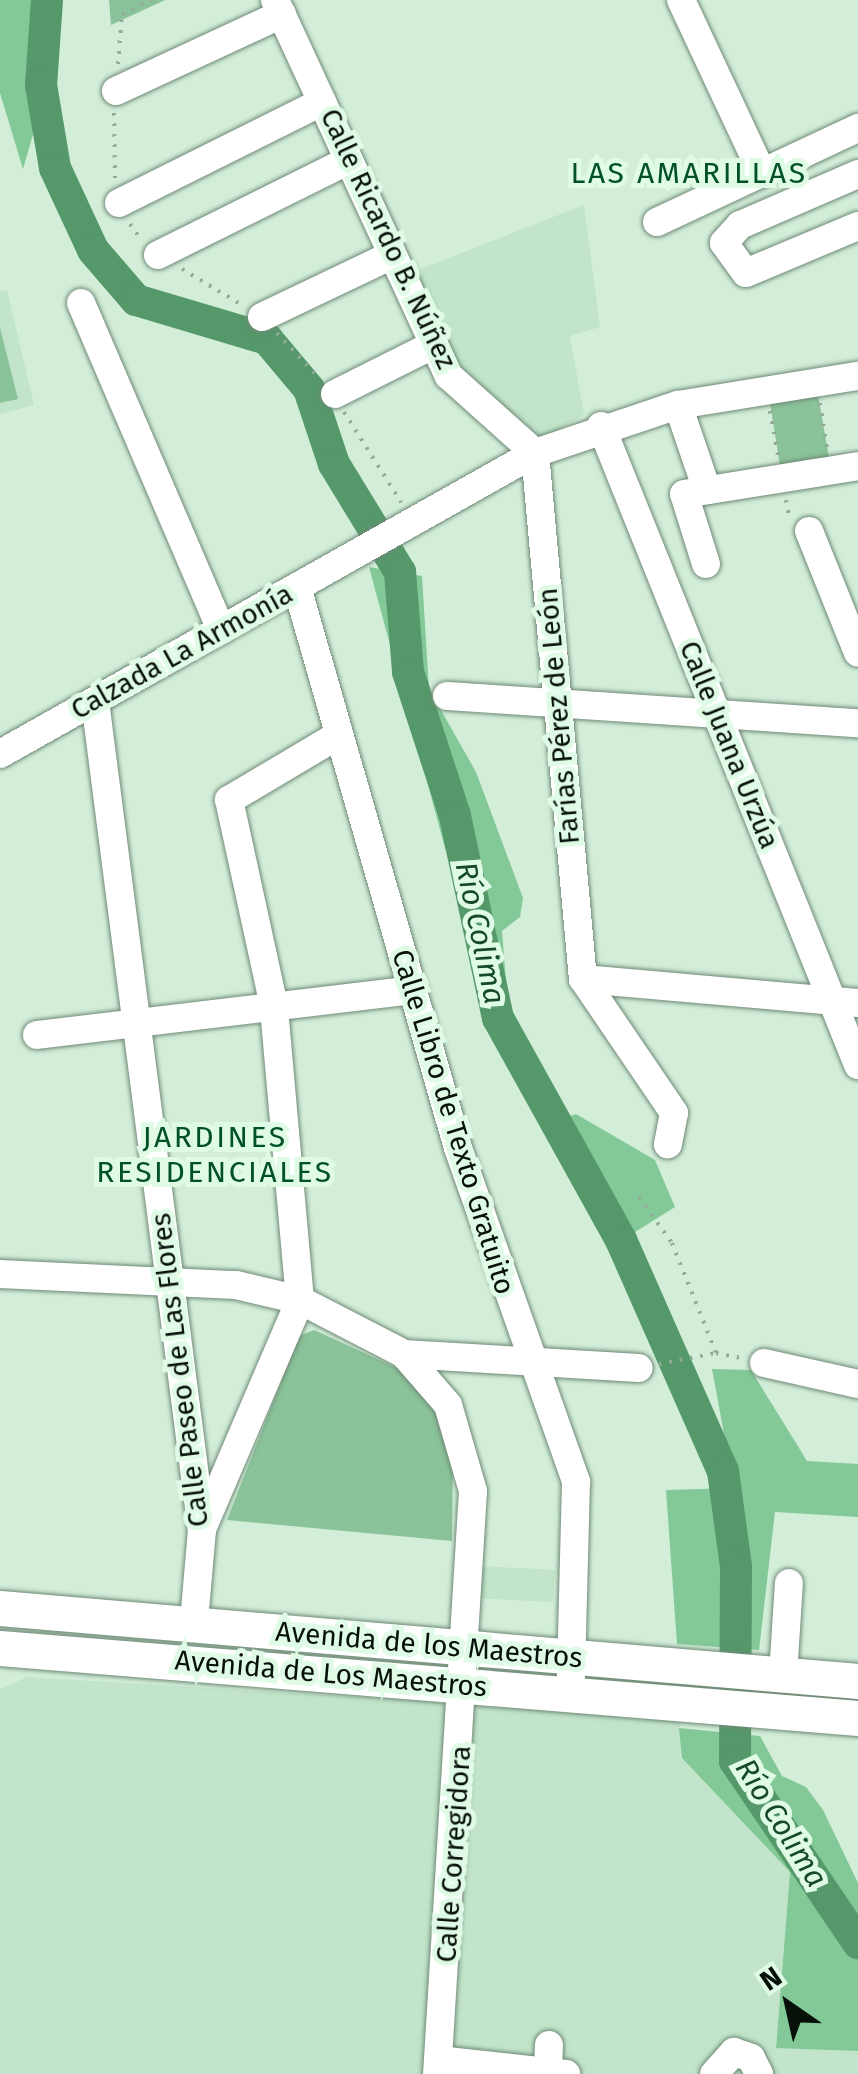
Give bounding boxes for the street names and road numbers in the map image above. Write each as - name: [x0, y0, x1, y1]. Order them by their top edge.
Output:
- street label: Calle Ricardo B. Núñez: [313, 104, 463, 374]
- street label: Calzada La Armonía: [65, 577, 299, 727]
- street label: Farías Pérez de León: [531, 586, 587, 846]
- street label: Calle Juana Urzúa: [672, 636, 786, 854]
- street label: Calle Libro de Texto Gratuito: [384, 945, 522, 1299]
- street label: Calle Paseo de Las Flores: [144, 1211, 216, 1529]
- street label: Avenida de los Maestros: [274, 1615, 584, 1675]
- street label: Avenida de Los Maestros: [174, 1644, 488, 1704]
- street label: Calle Corregidora: [430, 1744, 478, 1964]

